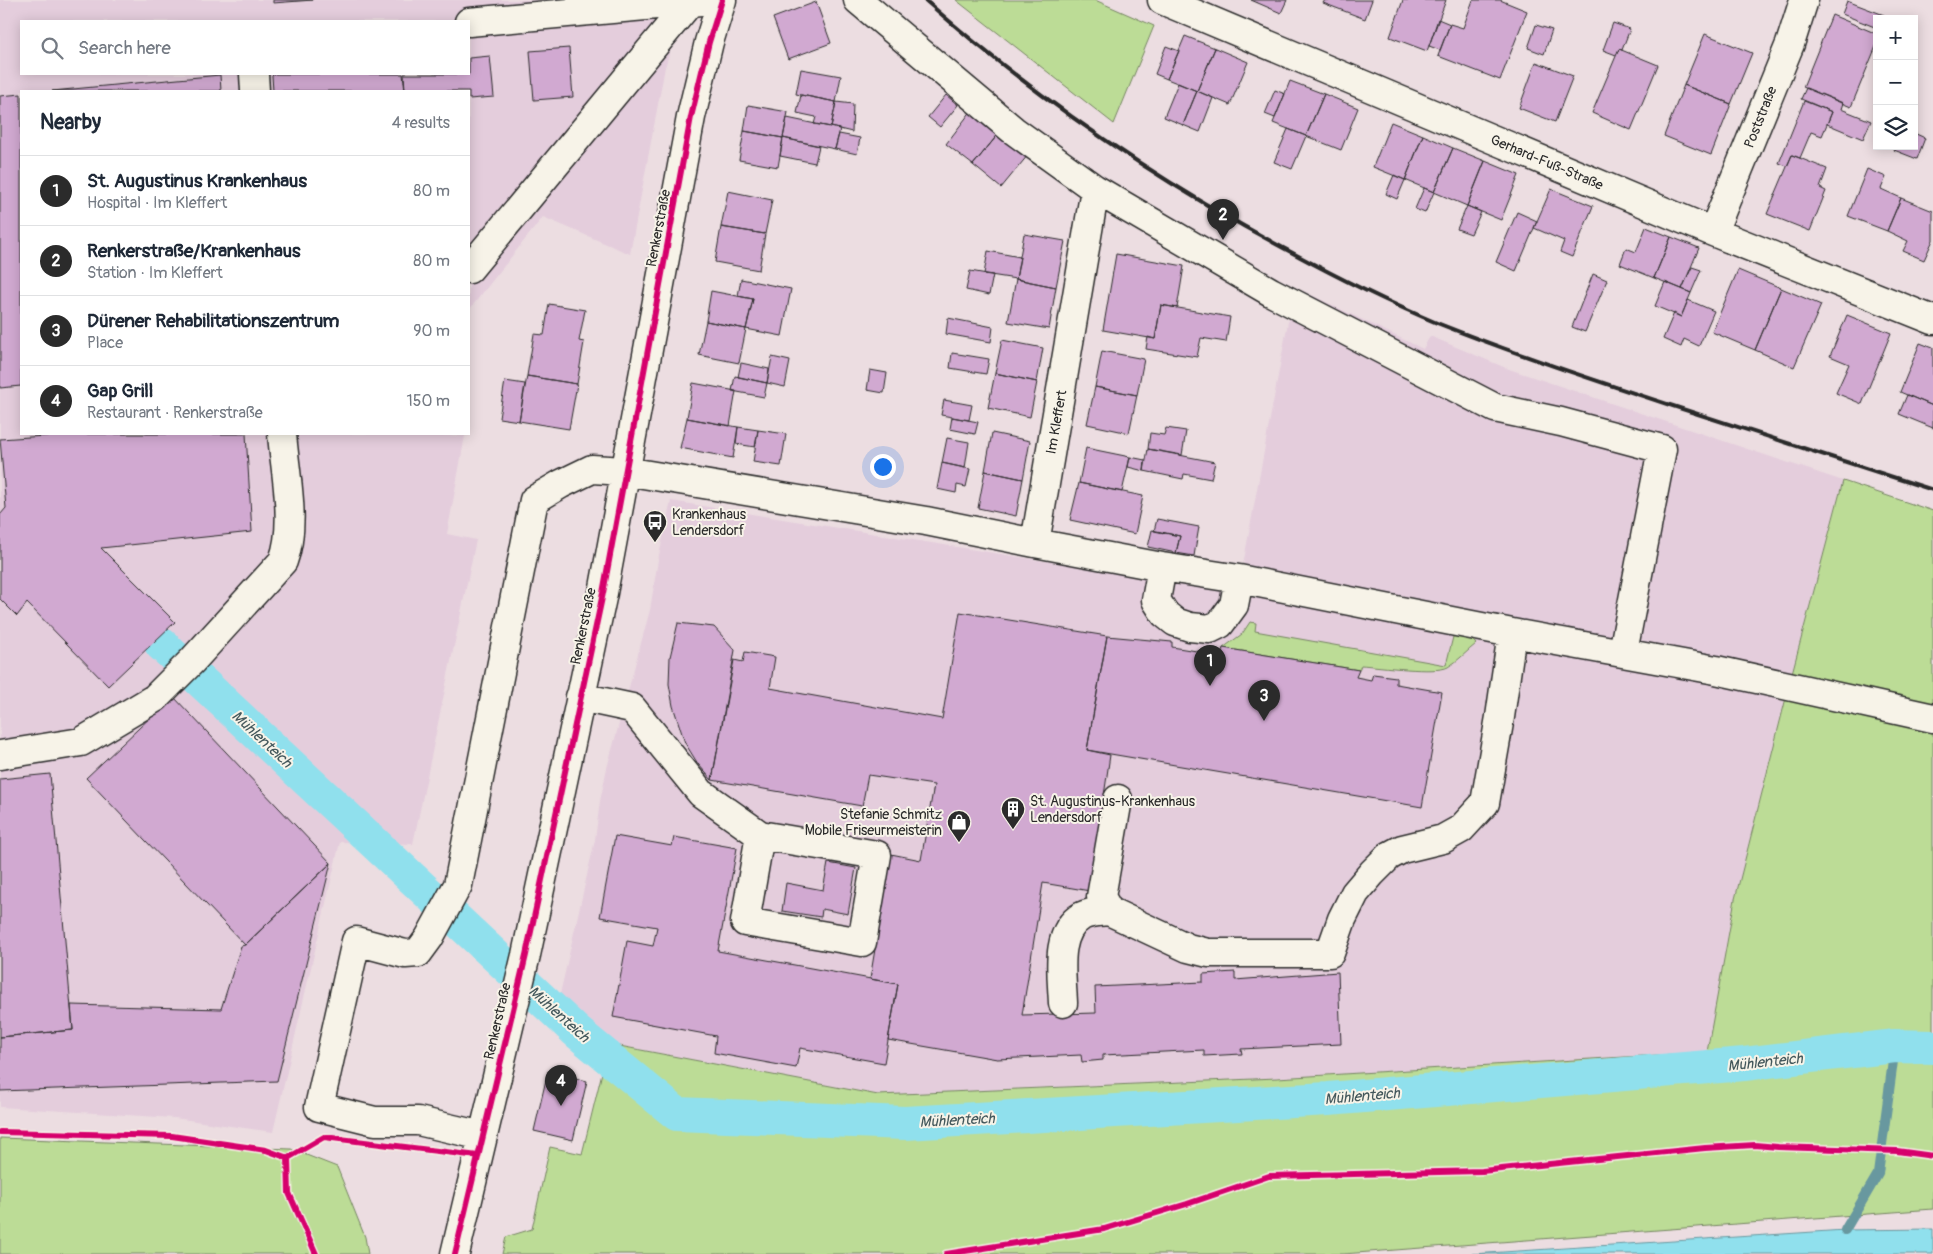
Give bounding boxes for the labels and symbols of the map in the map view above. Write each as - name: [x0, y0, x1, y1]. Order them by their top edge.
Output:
- street label: Poststraße: [1740, 84, 1781, 151]
- street label: Gerhard-Fuß-Straße: [1488, 131, 1606, 194]
- street label: Renkerstraße: [643, 188, 674, 268]
- pin: 2: [1207, 199, 1239, 240]
- street label: Im Kleffert: [1042, 388, 1071, 455]
- your location: [870, 454, 896, 480]
- place label: Krankenhaus Lendersdorf: [672, 506, 747, 539]
- bus stop icon: Krankenhaus Lendersdorf: [642, 509, 668, 543]
- street label: Renkerstraße: [567, 586, 600, 666]
- pin: 1: [1194, 645, 1226, 686]
- pin: 3: [1248, 680, 1280, 721]
- water label: Mühlenteich: [228, 707, 296, 773]
- place label: St. Augustinus-Krankenhaus Lendersdorf: [1030, 793, 1196, 826]
- building icon: St. Augustinus-Krankenhaus Lendersdorf: [1000, 796, 1026, 830]
- place label: Stefanie Schmitz Mobile Friseurmeisterin: [805, 806, 942, 839]
- shop icon: Stefanie Schmitz Mobile Friseurmeisterin: [946, 809, 972, 843]
- street label: Renkerstraße: [480, 981, 515, 1061]
- water label: Mühlenteich: [524, 982, 594, 1047]
- water label: Mühlenteich: [1727, 1049, 1804, 1076]
- pin: 4: [545, 1065, 577, 1106]
- water label: Mühlenteich: [1324, 1084, 1401, 1109]
- water label: Mühlenteich: [919, 1109, 996, 1132]

